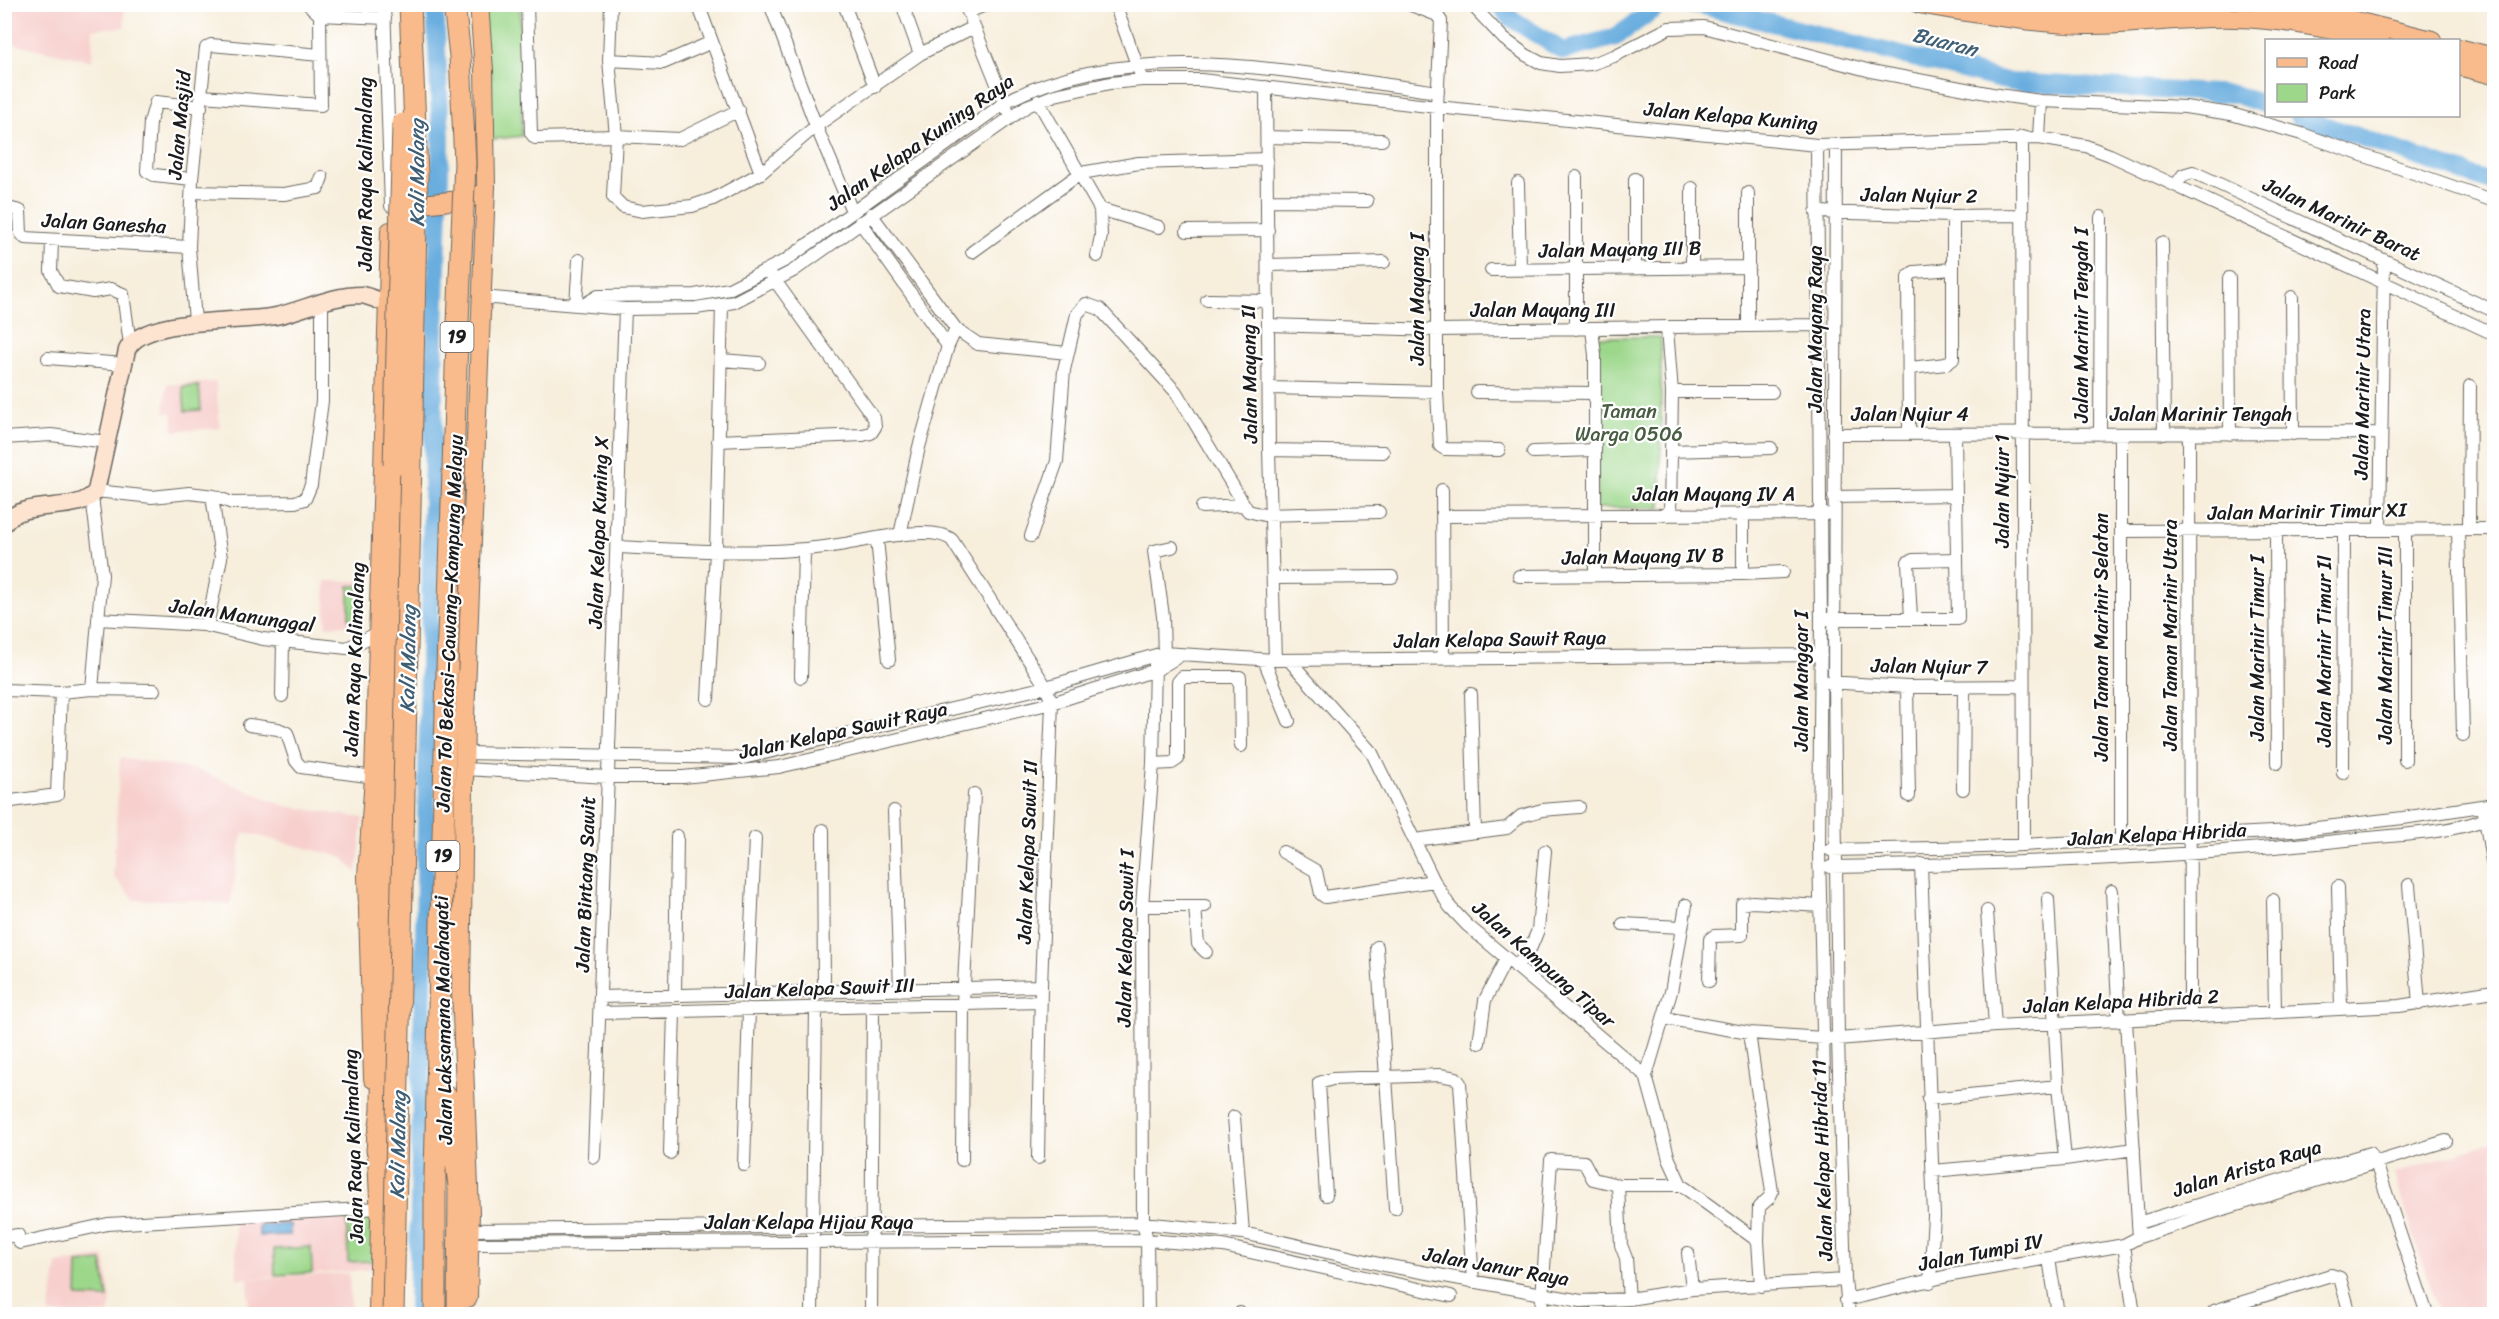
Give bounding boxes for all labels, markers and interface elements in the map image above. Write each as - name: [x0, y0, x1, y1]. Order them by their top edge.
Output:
- water label: Buaran: [1909, 16, 1984, 69]
- legend: [2265, 39, 2460, 117]
- text: Road: [2319, 47, 2359, 79]
- street label: Jalan Kelapa Kuning Raya: [818, 64, 1021, 221]
- street label: Jalan Masjid: [157, 68, 202, 182]
- street label: Jalan Raya Kalimalang: [348, 77, 383, 272]
- text: Park: [2319, 77, 2356, 109]
- street label: Jalan Kelapa Kuning: [1641, 91, 1819, 142]
- water label: Kali Malang: [398, 117, 436, 227]
- street label: Jalan Marinir Barat: [2256, 167, 2427, 272]
- street label: Jalan Nyiur 2: [1859, 177, 1978, 214]
- street label: Jalan Ganesha: [40, 203, 168, 244]
- street label: Jalan Marinir Tengah I: [2064, 226, 2099, 424]
- street label: Jalan Mayang III B: [1537, 231, 1702, 268]
- street label: Jalan Mayang I: [1400, 232, 1435, 366]
- street label: Jalan Mayang Raya: [1798, 245, 1833, 414]
- street label: Jalan Mayang III: [1470, 293, 1615, 328]
- street label: Jalan Mayang II: [1231, 304, 1268, 445]
- street label: Jalan Marinir Utara: [2343, 308, 2381, 481]
- road number: 19: [440, 322, 474, 352]
- park label: Taman Warga 0506: [1575, 394, 1683, 452]
- street label: Jalan Nyiur 4: [1850, 397, 1969, 432]
- street label: Jalan Marinir Tengah: [2109, 397, 2292, 432]
- street label: Jalan Tol Bekasi–Cawang–Kampung Melayu: [425, 433, 474, 813]
- street label: Jalan Nyiur 1: [1985, 434, 2020, 549]
- street label: Jalan Kelapa Kuning X: [578, 435, 619, 630]
- street label: Jalan Mayang IV A: [1632, 477, 1795, 512]
- street label: Jalan Marinir Timur XI: [2206, 492, 2408, 531]
- street label: Jalan Taman Marinir Selatan: [2084, 513, 2119, 762]
- street label: Jalan Taman Marinir Utara: [2153, 519, 2188, 752]
- street label: Jalan Mayang IV B: [1560, 538, 1725, 575]
- street label: Jalan Marinir Timur III: [2368, 546, 2403, 745]
- street label: Jalan Marinir Timur I: [2240, 554, 2275, 742]
- street label: Jalan Marinir Timur II: [2307, 555, 2342, 748]
- street label: Jalan Raya Kalimalang: [334, 561, 375, 758]
- street label: Jalan Manunggal: [166, 588, 318, 643]
- water label: Kali Malang: [388, 602, 428, 713]
- street label: Jalan Manggar I: [1784, 610, 1819, 752]
- street label: Jalan Kelapa Sawit Raya: [1393, 620, 1606, 659]
- street label: Jalan Nyiur 7: [1869, 648, 1989, 685]
- street label: Jalan Kelapa Sawit Raya: [735, 691, 951, 770]
- street label: Jalan Kelapa Sawit II: [1007, 760, 1048, 945]
- street label: Jalan Bintang Sawit: [565, 795, 606, 974]
- street label: Jalan Kelapa Hibrida: [2066, 812, 2248, 857]
- road number: 19: [426, 841, 460, 871]
- street label: Jalan Kelapa Sawit I: [1106, 848, 1145, 1028]
- street label: Jalan Kampung Tipar: [1463, 891, 1625, 1038]
- street label: Jalan Laksamana Malahayati: [424, 894, 463, 1146]
- street label: Jalan Kelapa Sawit III: [724, 968, 916, 1009]
- street label: Jalan Kelapa Hibrida 2: [2021, 979, 2220, 1024]
- street label: Jalan Raya Kalimalang: [333, 1048, 374, 1245]
- street label: Jalan Kelapa Hibrida 11: [1801, 1059, 1844, 1262]
- water label: Kali Malang: [378, 1088, 418, 1199]
- street label: Jalan Arista Raya: [2168, 1129, 2326, 1208]
- street label: Jalan Kelapa Hijau Raya: [703, 1205, 914, 1240]
- street label: Jalan Tumpi IV: [1914, 1223, 2047, 1282]
- street label: Jalan Janur Raya: [1419, 1236, 1572, 1297]

